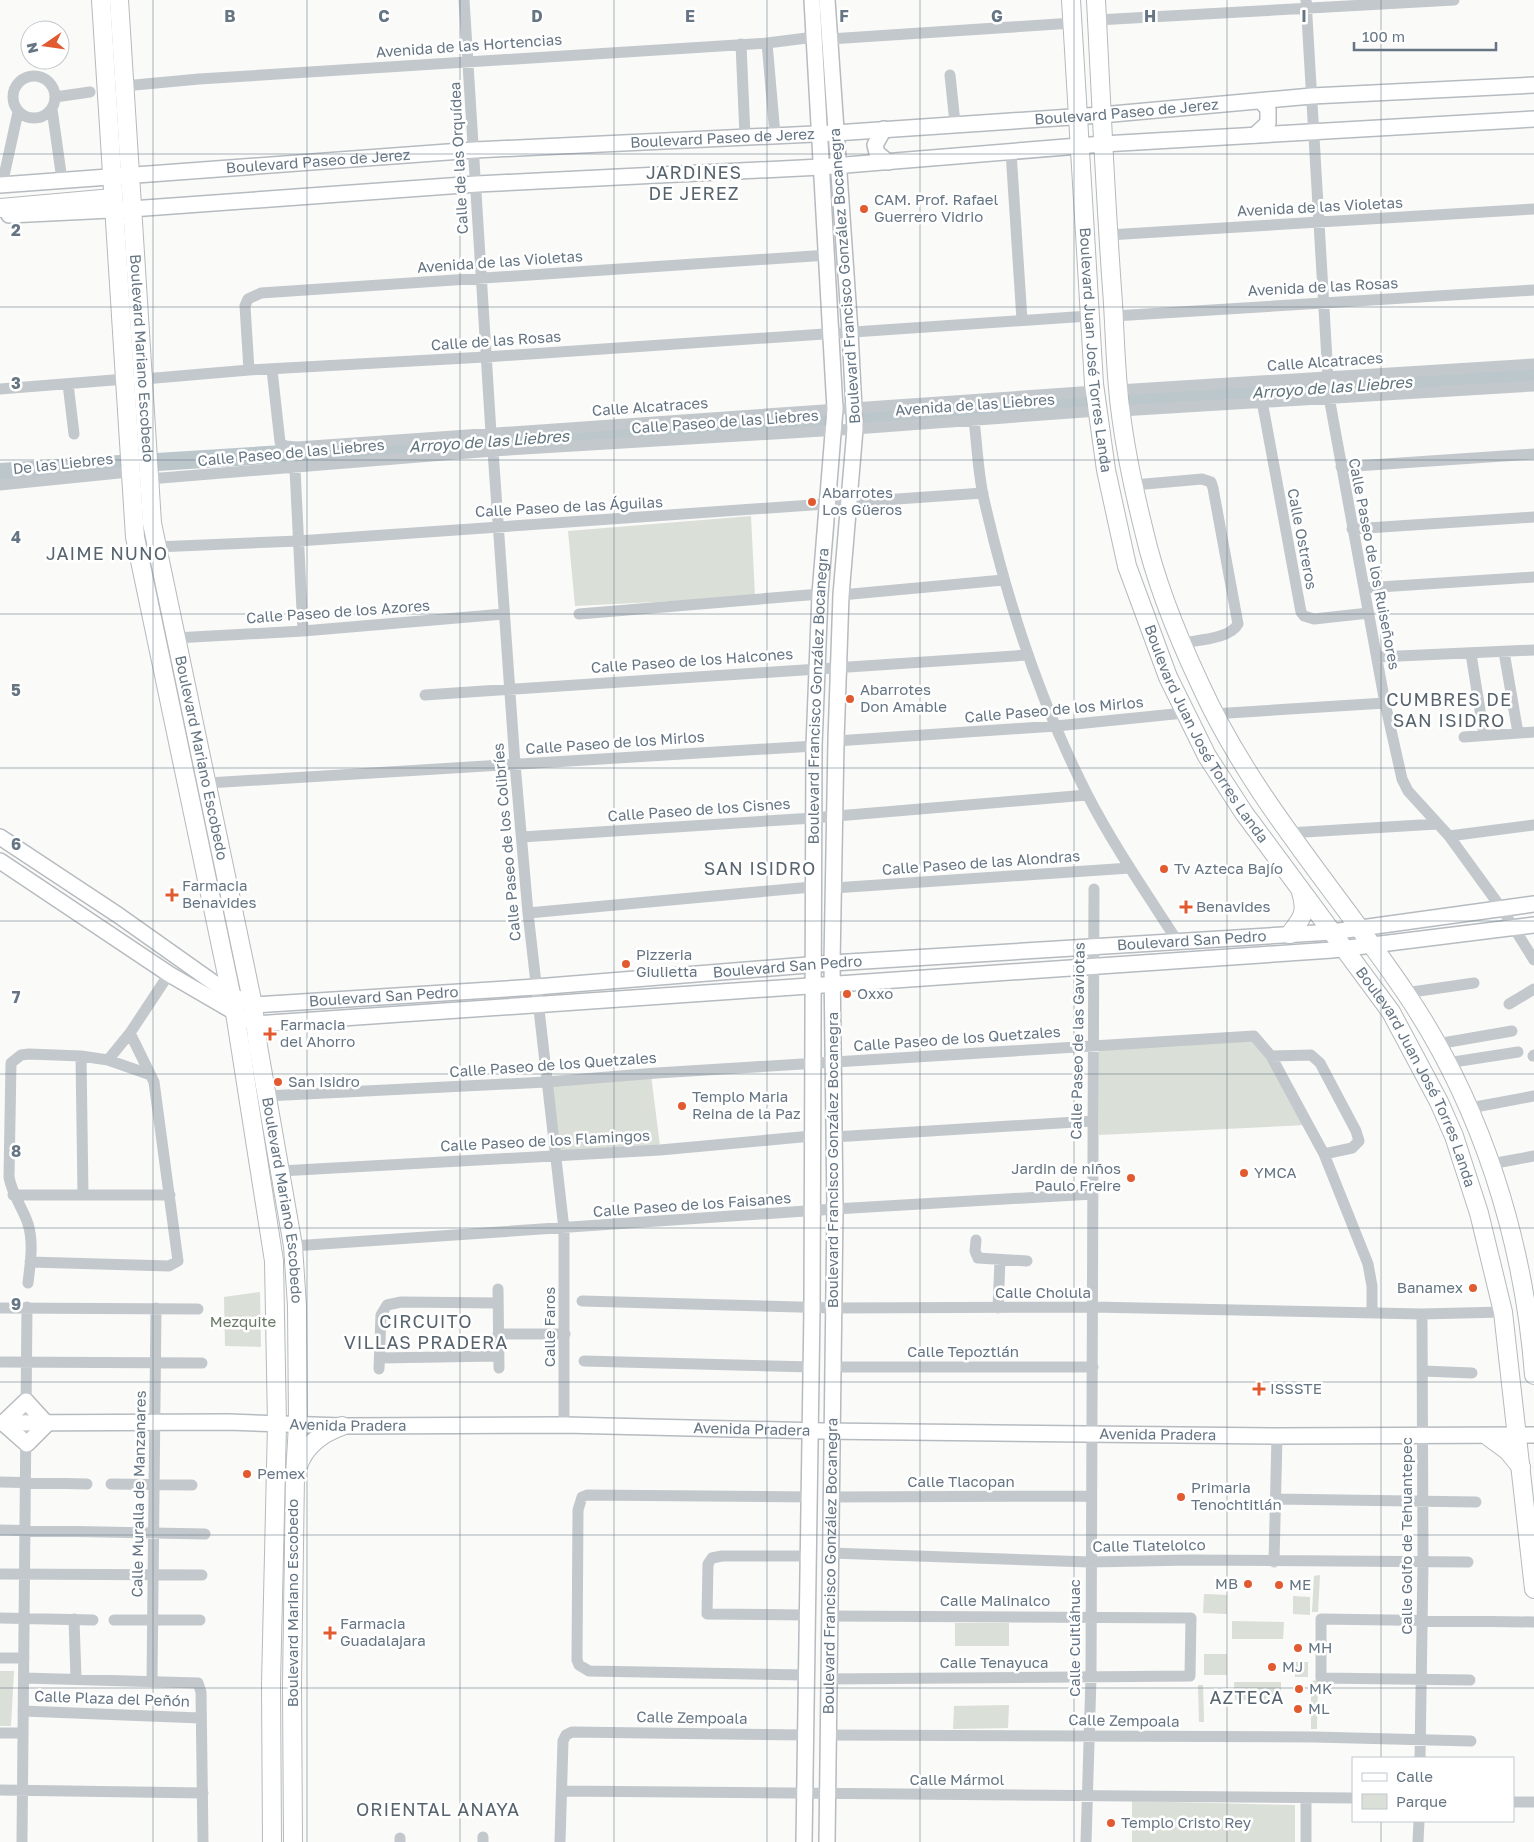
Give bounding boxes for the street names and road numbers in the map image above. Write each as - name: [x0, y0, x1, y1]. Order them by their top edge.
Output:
- street label: Avenida de las Hortencias: [375, 30, 563, 60]
- street label: Calle de las Orquídea: [445, 81, 471, 235]
- street label: Boulevard Paseo de Jerez: [1034, 94, 1220, 127]
- street label: Boulevard Paseo de Jerez: [630, 124, 815, 151]
- street label: Boulevard Francisco González Bocanegra: [825, 128, 863, 425]
- street label: Boulevard Paseo de Jerez: [225, 145, 411, 176]
- street label: Avenida de las Violetas: [1237, 193, 1403, 219]
- street label: Boulevard Juan José Torres Landa: [1077, 227, 1116, 474]
- street label: Avenida de las Violetas: [416, 246, 583, 276]
- street label: Boulevard Mariano Escobedo: [127, 254, 158, 463]
- street label: Avenida de las Rosas: [1247, 273, 1399, 299]
- street label: Calle de las Rosas: [430, 326, 562, 354]
- street label: Calle Alcatraces: [1266, 348, 1384, 374]
- street label: Avenida de las Liebres: [894, 389, 1055, 419]
- street label: Calle Alcatraces: [591, 393, 709, 419]
- street label: Calle Paseo de las Liebres: [631, 405, 819, 437]
- street label: Calle Paseo de las Liebres: [197, 435, 385, 469]
- street label: De las Liebres: [12, 449, 114, 477]
- street label: Calle Paseo de los Ruiseñores: [1346, 456, 1404, 671]
- street label: Calle Ostreros: [1284, 487, 1322, 591]
- street label: Calle Paseo de las Águilas: [474, 492, 663, 520]
- street label: Boulevard Francisco González Bocanegra: [804, 547, 832, 844]
- street label: Calle Paseo de los Azores: [245, 596, 431, 626]
- street label: Boulevard Juan José Torres Landa: [1141, 622, 1273, 846]
- street label: Calle Paseo de los Halcones: [590, 644, 794, 676]
- street label: Boulevard Mariano Escobedo: [172, 654, 232, 862]
- street label: Calle Paseo de los Mirlos: [964, 692, 1144, 726]
- street label: Calle Paseo de los Mirlos: [525, 727, 705, 757]
- street label: Calle Paseo de los Colibríes: [488, 742, 524, 942]
- street label: Calle Paseo de los Cisnes: [607, 794, 791, 824]
- street label: Calle Paseo de las Alondras: [881, 846, 1081, 878]
- street label: Boulevard San Pedro: [1116, 926, 1267, 953]
- street label: Calle Paseo de las Gaviotas: [1066, 942, 1088, 1140]
- street label: Boulevard San Pedro: [712, 951, 863, 981]
- street label: Boulevard Juan José Torres Landa: [1353, 963, 1480, 1189]
- street label: Boulevard San Pedro: [308, 982, 459, 1009]
- street label: Boulevard Francisco González Bocanegra: [823, 1012, 841, 1308]
- street label: Calle Paseo de los Quetzales: [853, 1022, 1061, 1054]
- street label: Calle Paseo de los Quetzales: [449, 1048, 657, 1080]
- street label: Boulevard Mariano Escobedo: [259, 1095, 307, 1304]
- street label: Calle Paseo de los Flamingos: [440, 1126, 650, 1154]
- street label: Calle Paseo de los Faisanes: [592, 1188, 792, 1220]
- street label: Calle Cholula: [995, 1283, 1091, 1301]
- street label: Calle Faros: [540, 1287, 558, 1367]
- street label: Calle Tepoztlán: [907, 1342, 1019, 1360]
- street label: Calle Muralla de Manzanares: [127, 1390, 149, 1598]
- street label: Avenida Pradera: [289, 1414, 406, 1434]
- street label: Avenida Pradera: [693, 1418, 811, 1439]
- street label: Boulevard Francisco González Bocanegra: [819, 1418, 840, 1714]
- street label: Avenida Pradera: [1099, 1424, 1216, 1443]
- street label: Calle Golfo de Tehuantepec: [1397, 1437, 1415, 1635]
- street label: Calle Tlacopan: [907, 1472, 1015, 1490]
- street label: Boulevard Mariano Escobedo: [283, 1499, 301, 1707]
- street label: Calle Tlatelolco: [1092, 1535, 1206, 1555]
- street label: Calle Cuitláhuac: [1065, 1579, 1083, 1697]
- street label: Calle Malinalco: [940, 1591, 1050, 1609]
- street label: Calle Tenayuca: [940, 1653, 1048, 1671]
- street label: Calle Plaza del Peñón: [34, 1686, 190, 1710]
- street label: Calle Zempoala: [636, 1707, 748, 1727]
- street label: Calle Zempoala: [1068, 1710, 1180, 1730]
- street label: Calle Mármol: [910, 1770, 1005, 1788]

